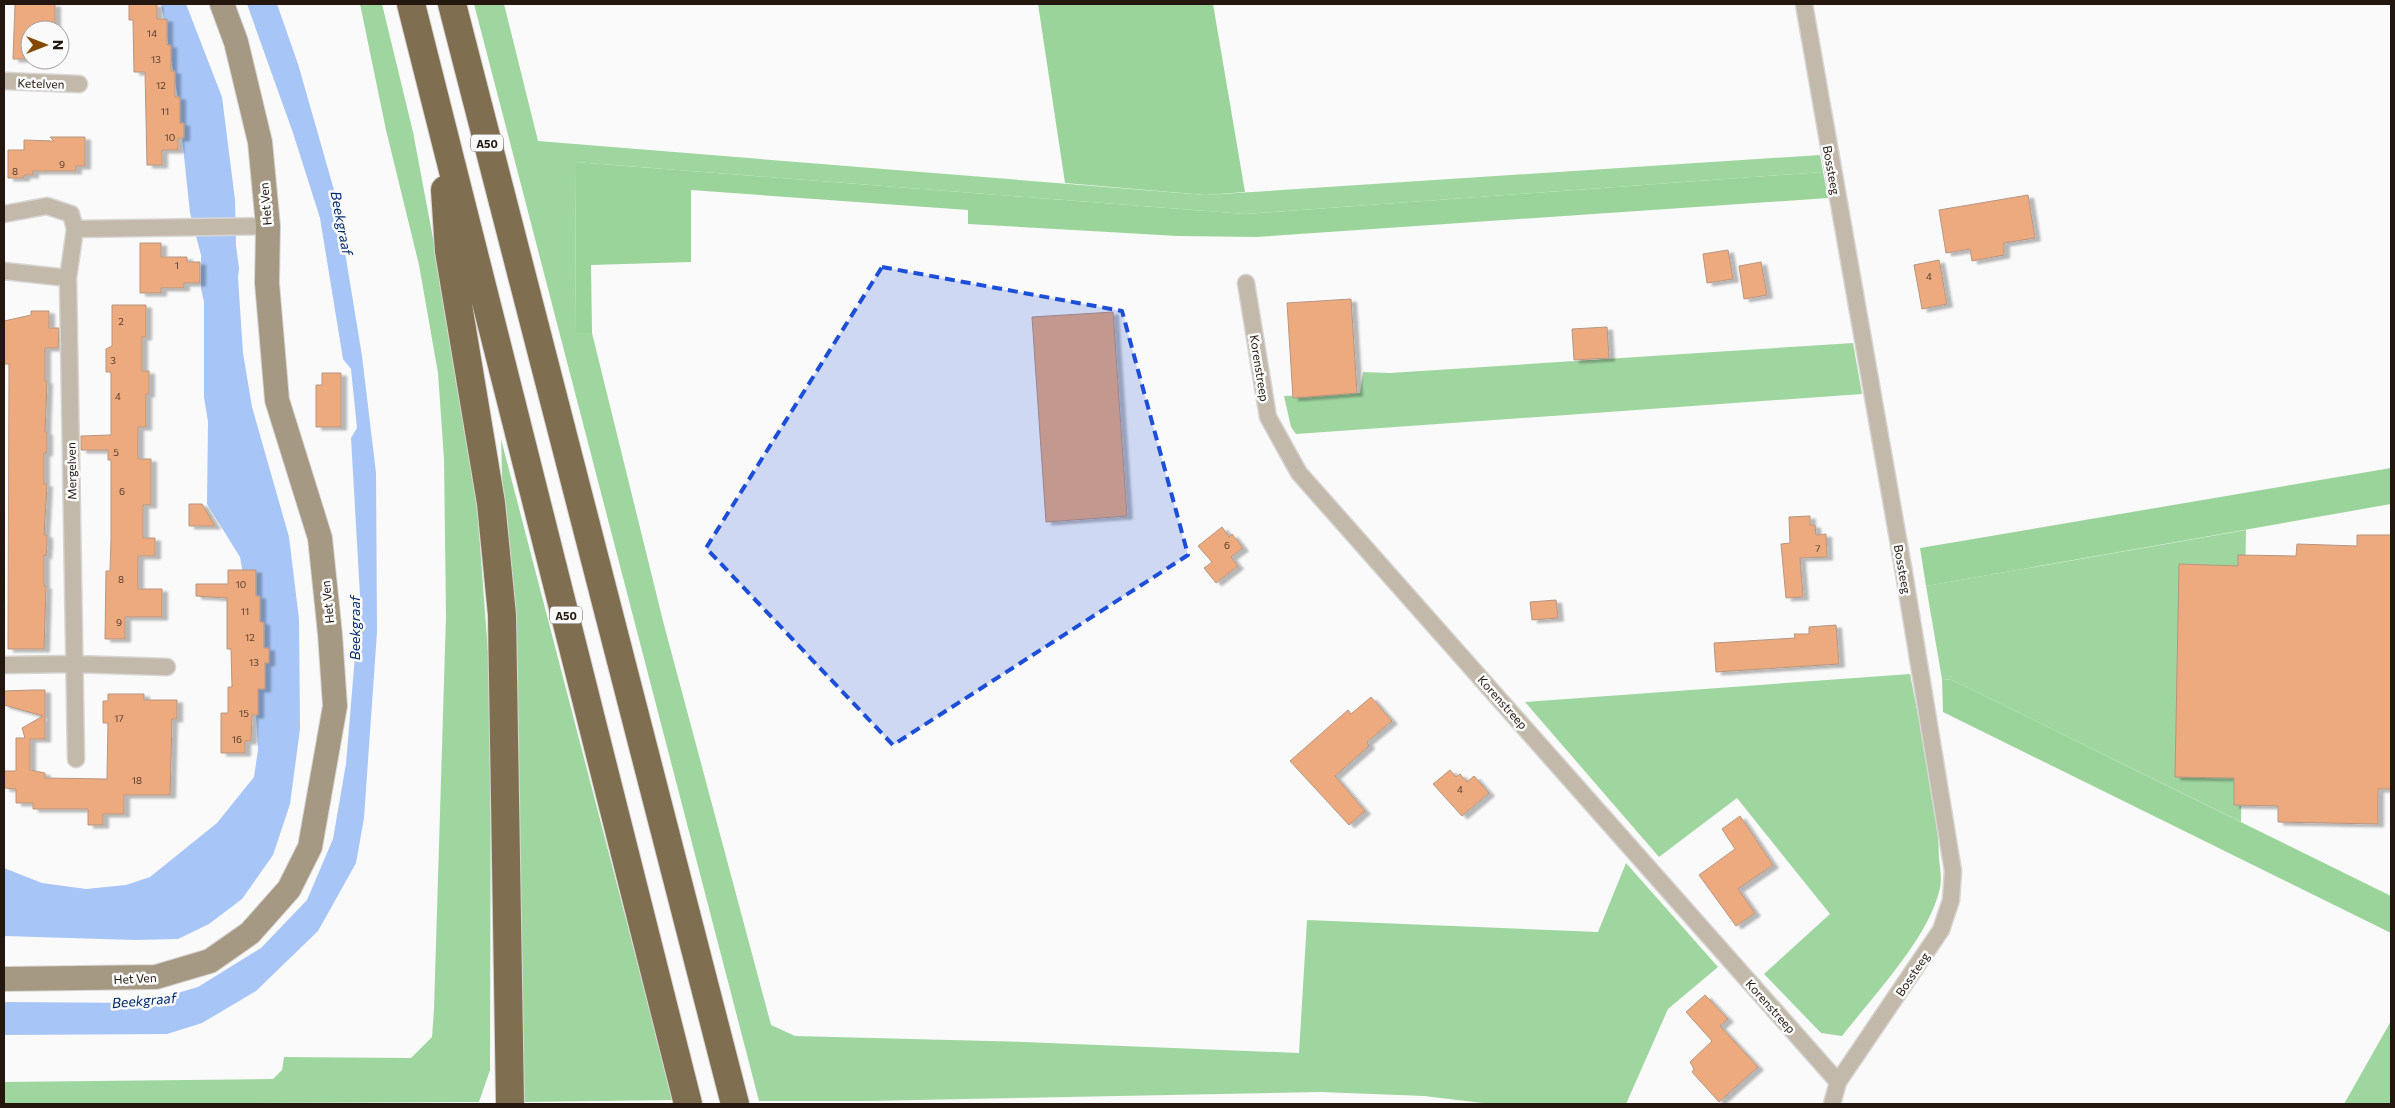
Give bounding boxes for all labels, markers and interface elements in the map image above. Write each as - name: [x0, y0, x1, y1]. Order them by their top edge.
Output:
- north arrow: [20, 20, 70, 70]
- house number: 14: [147, 27, 157, 39]
- text: N: [50, 40, 67, 50]
- house number: 13: [151, 53, 161, 65]
- street label: Ketelven: [17, 75, 65, 91]
- house number: 12: [156, 79, 166, 91]
- house number: 11: [161, 105, 169, 117]
- house number: 10: [165, 131, 175, 143]
- road number: A50: [471, 134, 503, 152]
- street label: Bossteeg: [1821, 144, 1843, 196]
- house number: 9: [59, 158, 65, 170]
- house number: 8: [12, 165, 18, 177]
- street label: Het Ven: [256, 182, 274, 226]
- water label: Beekgraaf: [327, 190, 357, 258]
- house number: 1: [175, 259, 179, 271]
- house number: 4: [1926, 270, 1932, 282]
- house number: 2: [118, 315, 124, 327]
- street label: Korenstreep: [1248, 334, 1272, 402]
- house number: 3: [110, 354, 116, 366]
- house number: 4: [115, 390, 121, 402]
- street label: Mergelven: [63, 442, 79, 500]
- house number: 5: [113, 446, 119, 458]
- house number: 6: [119, 485, 125, 497]
- house number: 6: [1224, 539, 1230, 551]
- house number: 7: [1815, 542, 1821, 554]
- street label: Bossteeg: [1892, 543, 1914, 595]
- house number: 8: [118, 573, 124, 585]
- house number: 10: [236, 578, 246, 590]
- street label: Het Ven: [318, 580, 336, 624]
- water label: Beekgraaf: [346, 594, 363, 660]
- house number: 11: [241, 605, 249, 617]
- road number: A50: [550, 606, 582, 624]
- house number: 9: [116, 616, 122, 628]
- house number: 12: [245, 631, 255, 643]
- house number: 13: [249, 656, 259, 668]
- street label: Korenstreep: [1475, 672, 1531, 732]
- house number: 15: [239, 707, 249, 719]
- house number: 17: [114, 712, 124, 724]
- house number: 16: [232, 733, 242, 745]
- house number: 18: [132, 774, 142, 786]
- house number: 4: [1457, 783, 1463, 795]
- street label: Bossteeg: [1892, 949, 1932, 999]
- street label: Het Ven: [113, 970, 157, 986]
- street label: Korenstreep: [1743, 976, 1799, 1036]
- water label: Beekgraaf: [111, 989, 178, 1011]

